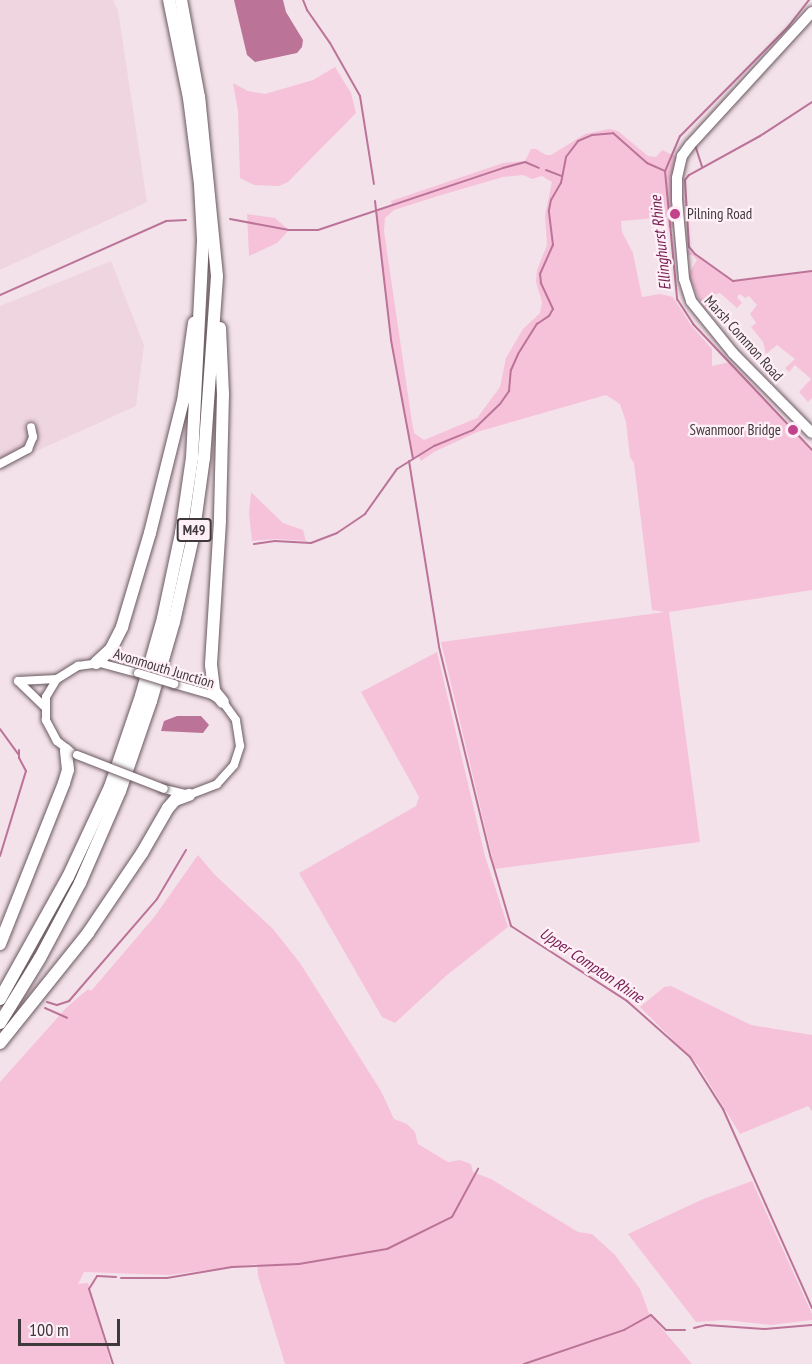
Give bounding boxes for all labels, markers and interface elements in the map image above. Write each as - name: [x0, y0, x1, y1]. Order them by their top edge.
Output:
- water label: Ellinghurst Rhine: [645, 195, 675, 291]
- place label: Pilning Road: [687, 205, 752, 223]
- marker: Pilning Road: [668, 207, 682, 221]
- street label: Marsh Common Road: [701, 292, 787, 384]
- place label: Swanmoor Bridge: [690, 421, 781, 439]
- marker: Swanmoor Bridge: [786, 423, 800, 437]
- road number: M49: [176, 519, 212, 541]
- street label: Avonmouth Junction: [111, 644, 217, 692]
- water label: Upper Compton Rhine: [536, 923, 648, 1007]
- scale bar: [21, 1307, 123, 1345]
- text: 100 m: [29, 1318, 69, 1341]

